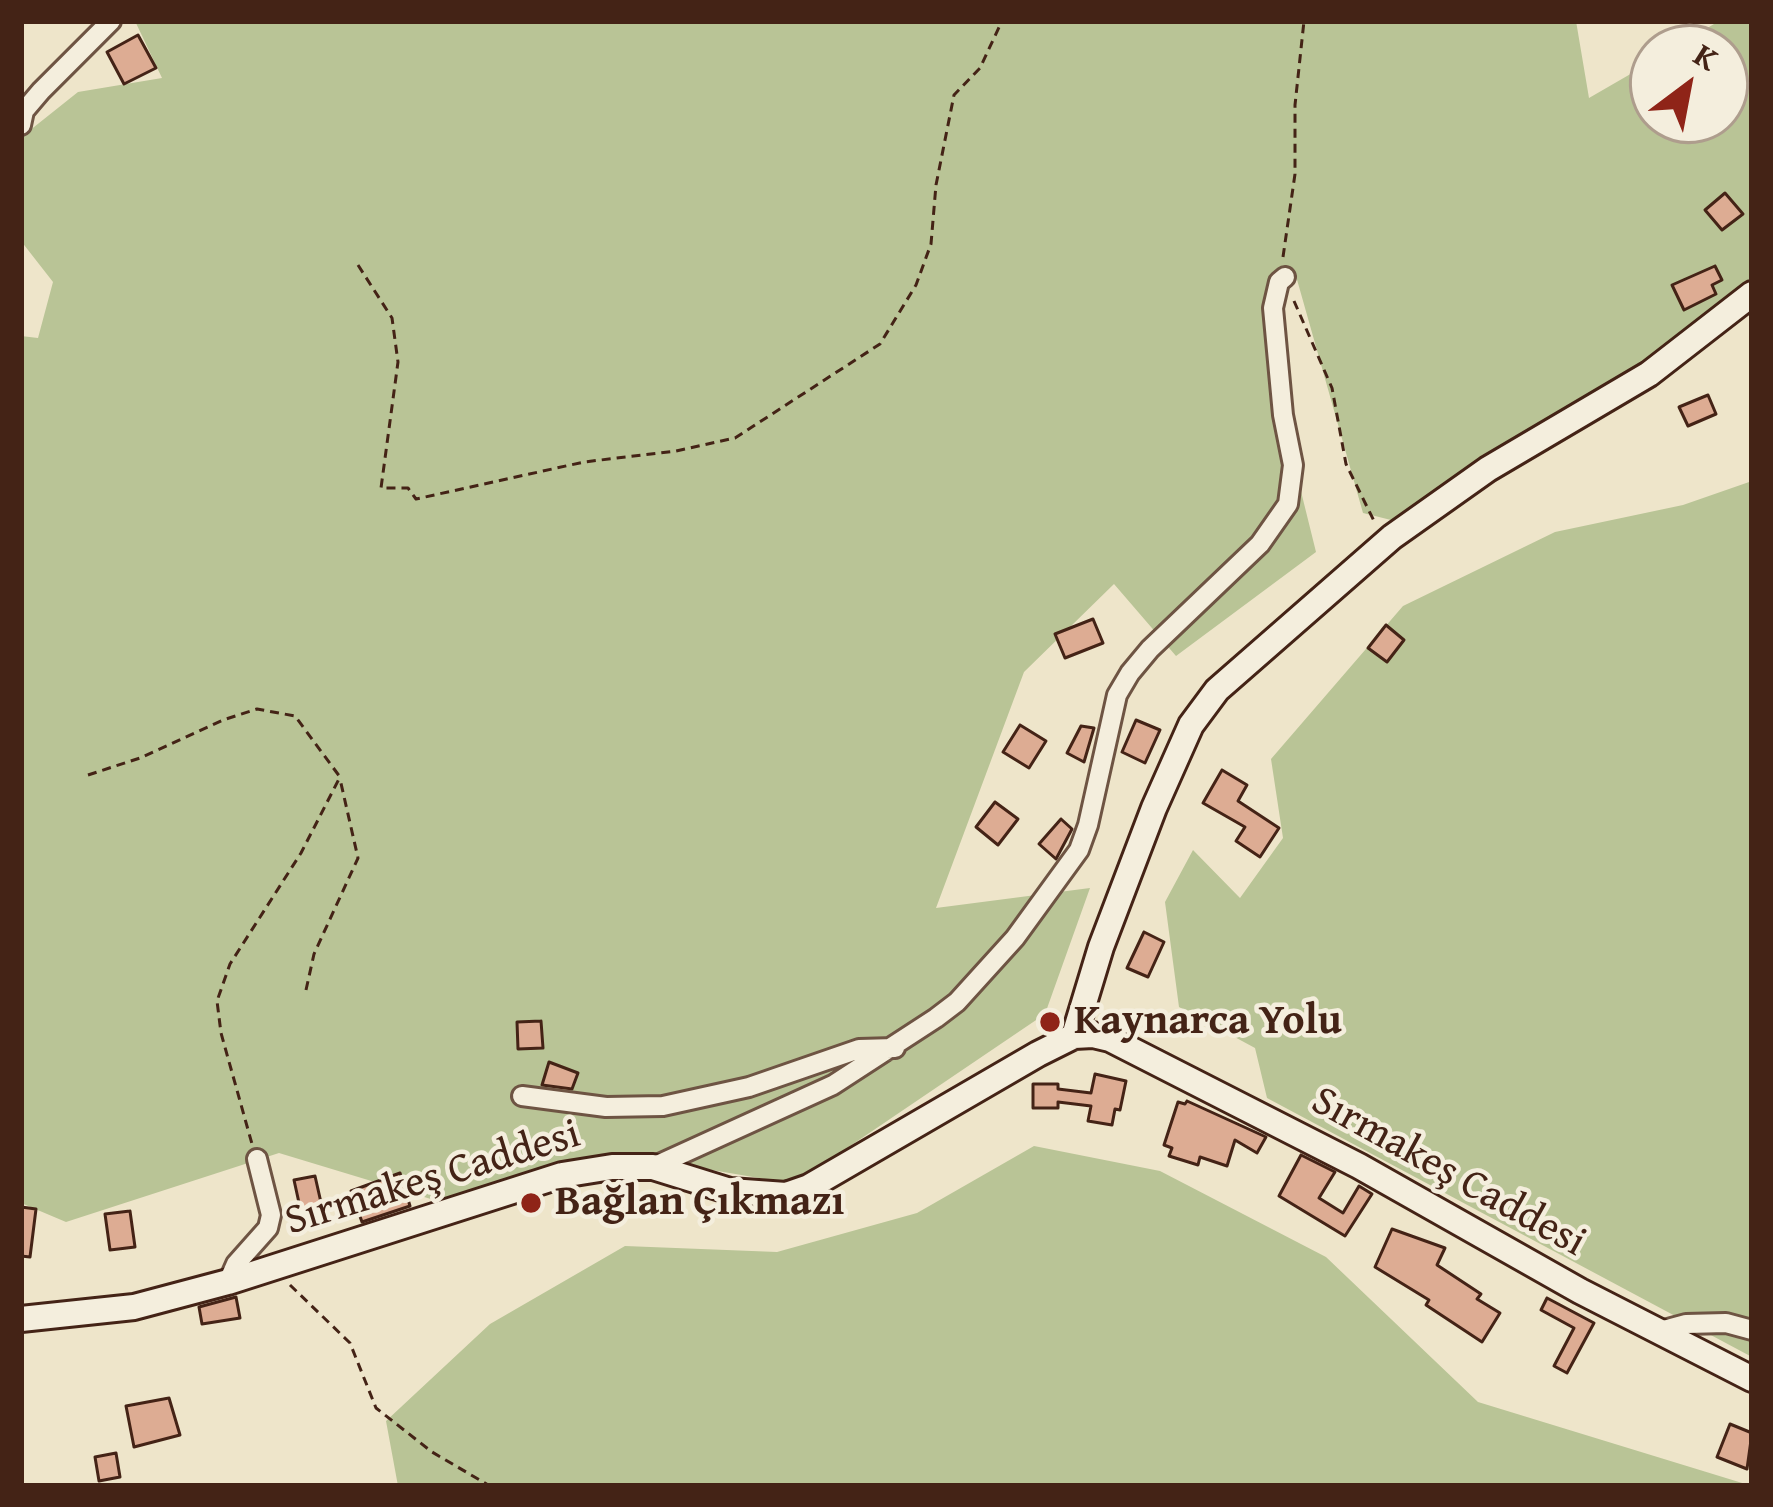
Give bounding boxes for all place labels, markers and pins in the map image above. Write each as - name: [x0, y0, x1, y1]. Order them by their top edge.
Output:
- place label: Kaynarca Yolu: [1074, 997, 1342, 1047]
- marker: Kaynarca Yolu: [1037, 1009, 1063, 1035]
- place label: Bağlan Çıkmazı: [555, 1178, 844, 1228]
- marker: Bağlan Çıkmazı: [518, 1190, 544, 1216]

